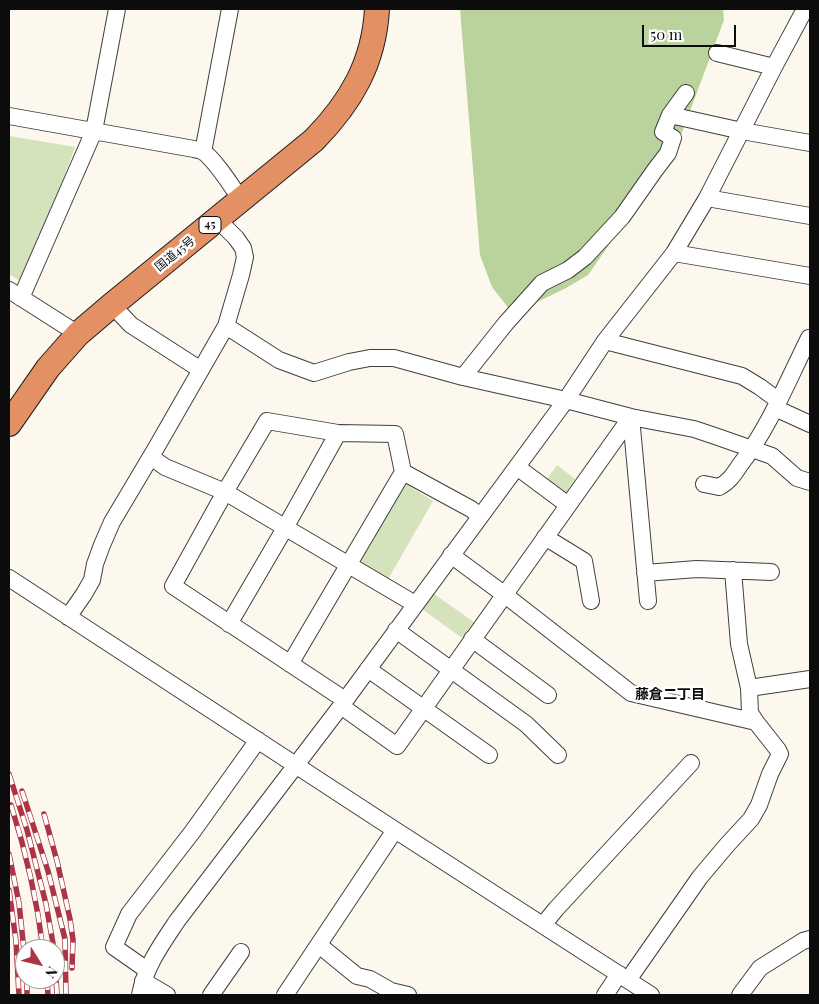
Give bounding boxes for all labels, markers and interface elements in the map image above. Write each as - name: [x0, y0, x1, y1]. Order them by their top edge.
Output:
- scale bar: [644, 15, 738, 47]
- text: 50 m: [650, 24, 682, 44]
- road number: 45: [199, 216, 221, 234]
- street label: 国道45号: [152, 234, 198, 274]
- district label: 藤倉二丁目: [635, 687, 705, 703]
- north arrow: [15, 939, 65, 989]
- text: N: [41, 963, 62, 982]

